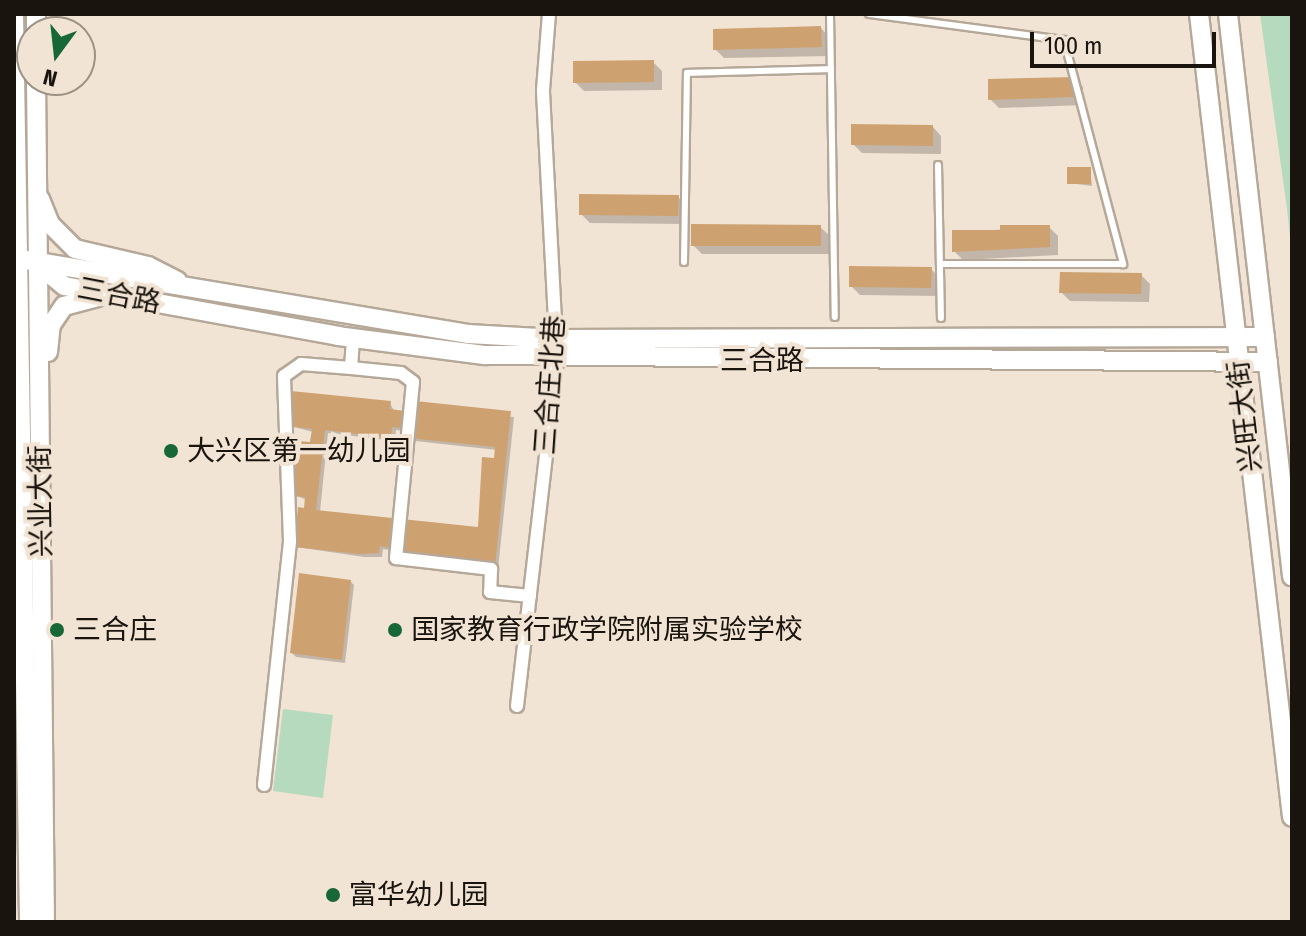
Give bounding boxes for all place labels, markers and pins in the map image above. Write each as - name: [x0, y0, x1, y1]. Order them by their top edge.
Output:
- place label: 大兴区第一幼儿园: [187, 434, 411, 468]
- marker: 大兴区第一幼儿园: [162, 442, 180, 460]
- place label: 三合庄: [73, 613, 157, 647]
- place label: 国家教育行政学院附属实验学校: [411, 613, 803, 647]
- marker: 三合庄: [48, 621, 66, 639]
- marker: 国家教育行政学院附属实验学校: [386, 621, 404, 639]
- place label: 富华幼儿园: [349, 878, 489, 912]
- marker: 富华幼儿园: [324, 886, 342, 904]

